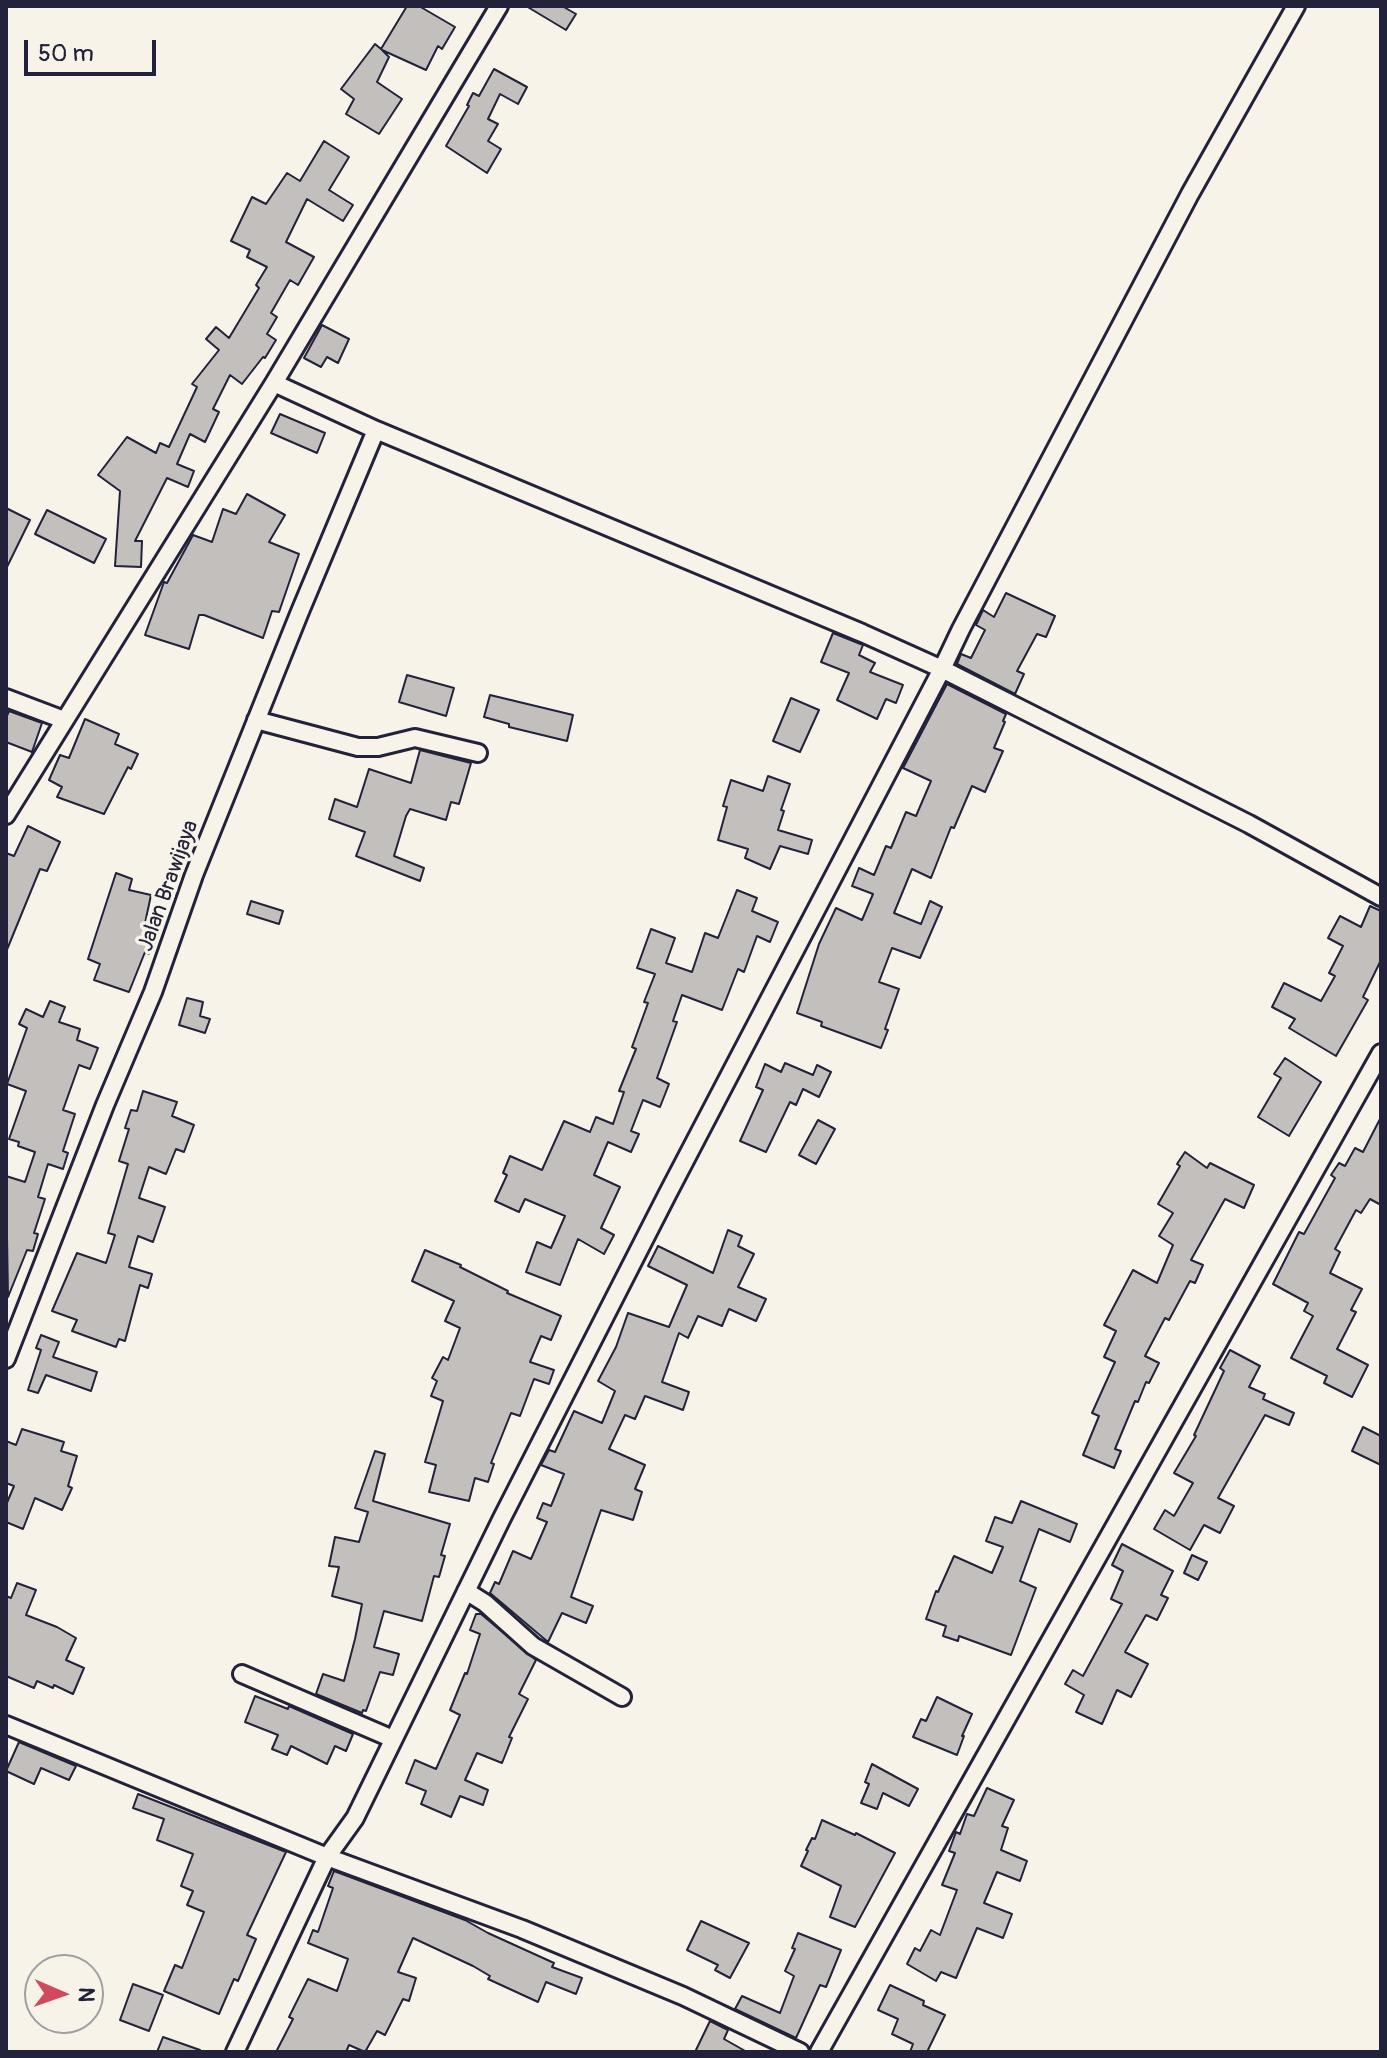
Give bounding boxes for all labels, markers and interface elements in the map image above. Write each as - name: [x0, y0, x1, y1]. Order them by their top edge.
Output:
- scale bar: [28, 24, 160, 74]
- text: 50 m: [38, 39, 94, 68]
- street label: Jalan Brawijaya: [133, 817, 205, 955]
- north arrow: [24, 1954, 104, 2034]
- text: N: [72, 1987, 100, 2003]

